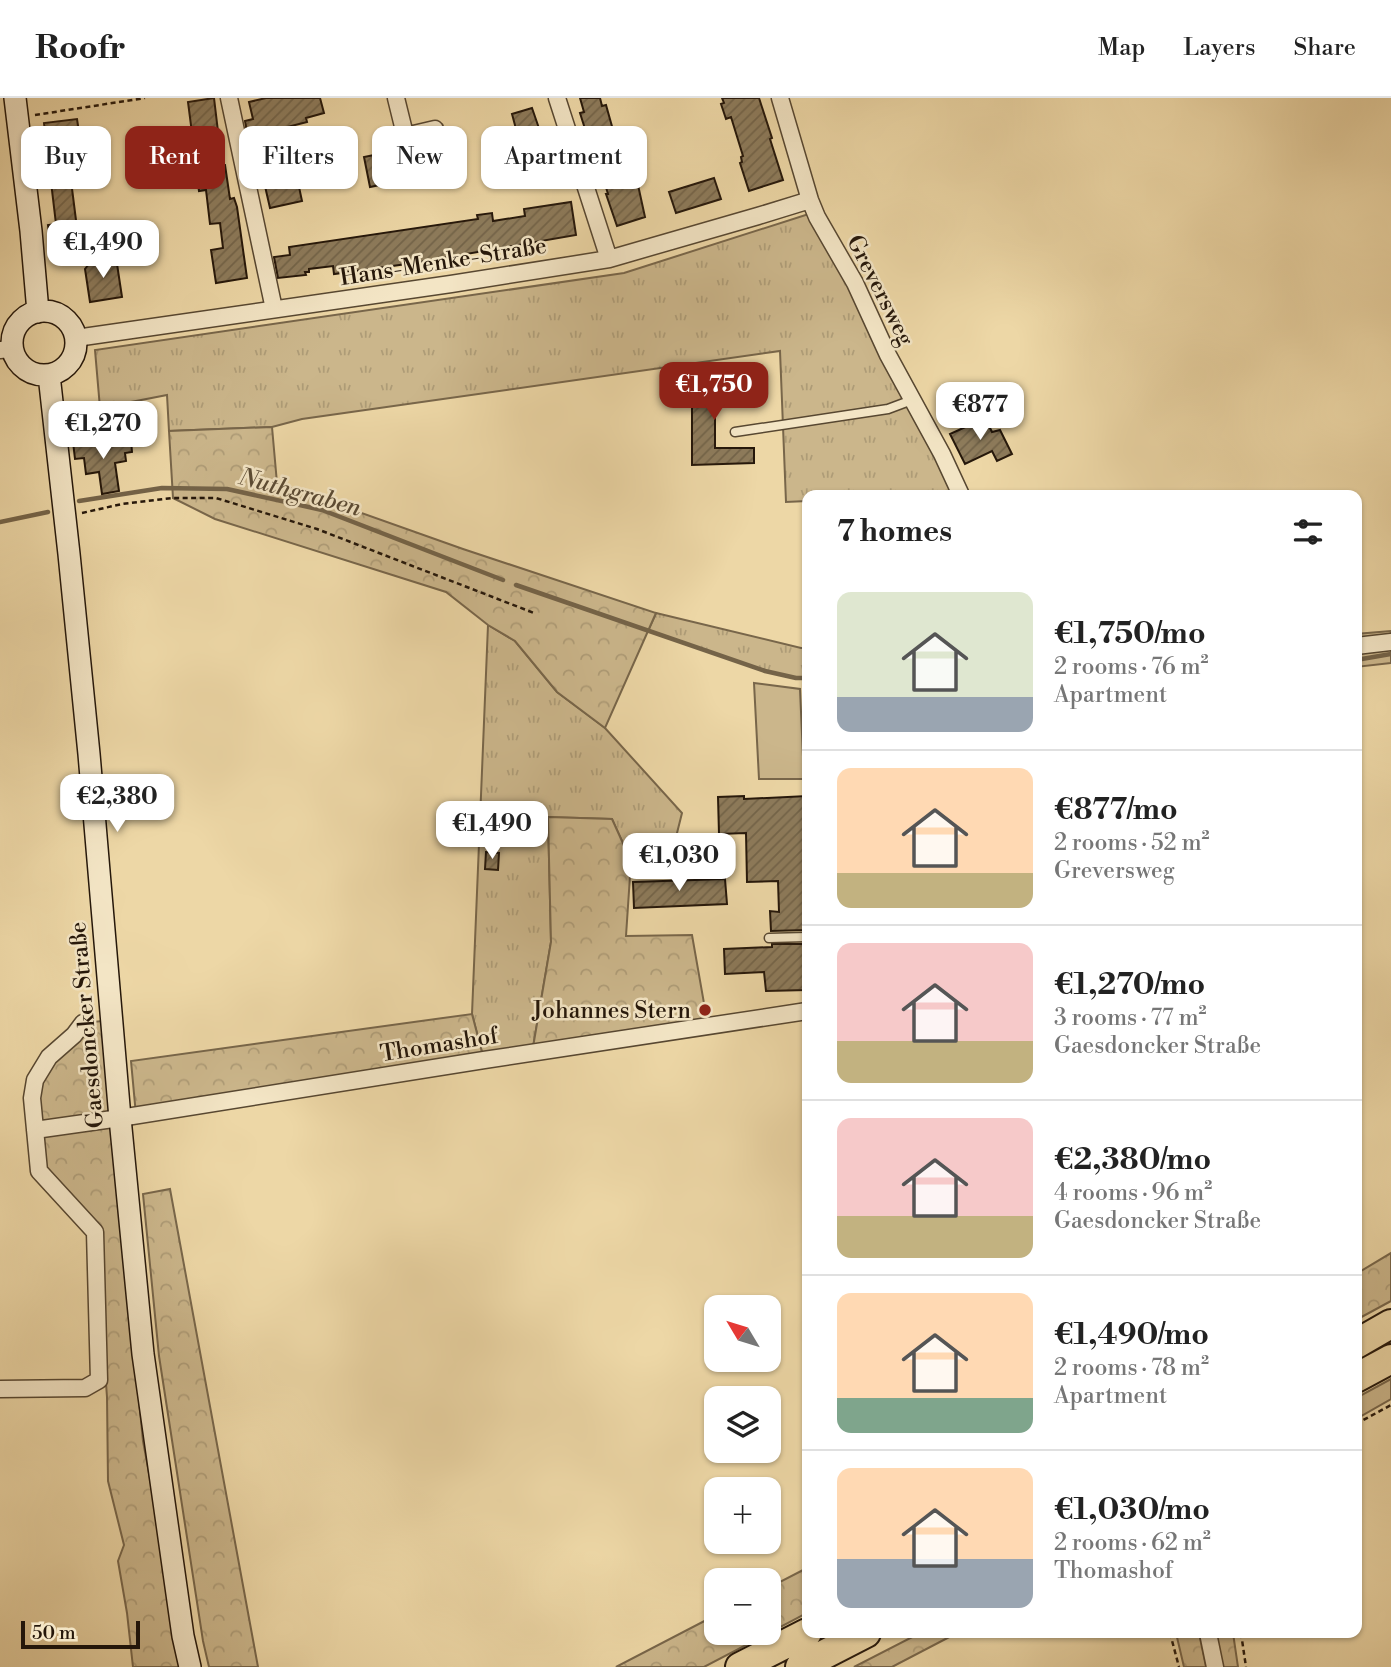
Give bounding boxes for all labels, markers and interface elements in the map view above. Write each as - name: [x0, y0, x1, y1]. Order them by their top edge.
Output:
- text: Roofr: [35, 28, 126, 69]
- text: Map: [1098, 33, 1145, 63]
- text: Layers: [1183, 33, 1255, 63]
- text: Share: [1293, 33, 1356, 63]
- chip: Buy: [21, 126, 111, 189]
- chip: Rent: [125, 126, 225, 189]
- chip: Filters: [239, 126, 358, 189]
- chip: New: [372, 126, 467, 189]
- chip: Apartment: [481, 126, 647, 189]
- pin: €1,490: [46, 220, 160, 280]
- text: €1,490: [63, 229, 143, 257]
- street label: Greversweg: [840, 230, 920, 351]
- street label: Hans-Menke-Straße: [338, 232, 549, 292]
- pin: €1,750: [657, 362, 771, 422]
- text: €1,750: [675, 371, 753, 399]
- pin: €877: [939, 382, 1021, 442]
- text: €877: [952, 391, 1008, 419]
- pin: €1,270: [46, 402, 160, 461]
- text: €1,270: [64, 410, 142, 438]
- water label: Nuthgraben: [234, 462, 365, 524]
- text: 7 homes: [837, 513, 952, 551]
- icon: filters: [1289, 513, 1327, 551]
- text: €1,750/mo: [1054, 615, 1206, 653]
- icon: home: [893, 620, 977, 704]
- text: 2 rooms · 76 m²: [1054, 653, 1209, 681]
- text: Apartment: [1054, 681, 1167, 709]
- pin: €2,380: [60, 774, 174, 834]
- text: €2,380: [76, 783, 158, 811]
- text: €877/mo: [1054, 791, 1178, 829]
- icon: home: [893, 796, 977, 880]
- pin: €1,490: [435, 802, 549, 861]
- text: €1,490: [452, 810, 532, 838]
- text: 2 rooms · 52 m²: [1054, 829, 1210, 857]
- pin: €1,030: [622, 834, 736, 893]
- text: €1,030: [639, 842, 719, 870]
- text: Greversweg: [1054, 857, 1175, 885]
- street label: Gaesdoncker Straße: [64, 921, 110, 1129]
- text: €1,270/mo: [1054, 966, 1205, 1004]
- icon: home: [893, 971, 977, 1055]
- place label: Johannes Stern: [531, 997, 691, 1025]
- marker: Johannes Stern: [697, 1002, 713, 1018]
- text: 3 rooms · 77 m²: [1054, 1004, 1207, 1032]
- street label: Thomashof: [378, 1022, 502, 1068]
- text: Gaesdoncker Straße: [1054, 1032, 1261, 1060]
- text: €2,380/mo: [1054, 1141, 1211, 1179]
- icon: home: [893, 1146, 977, 1230]
- text: 4 rooms · 96 m²: [1054, 1179, 1212, 1207]
- text: Gaesdoncker Straße: [1054, 1207, 1261, 1235]
- north arrow: [704, 1295, 780, 1372]
- map controls: [704, 1295, 781, 1645]
- text: €1,490/mo: [1054, 1316, 1209, 1354]
- icon: home: [893, 1321, 977, 1405]
- text: 2 rooms · 78 m²: [1054, 1354, 1209, 1382]
- text: Apartment: [1054, 1382, 1167, 1410]
- button: layers: [704, 1386, 781, 1463]
- button: +: [704, 1477, 781, 1554]
- text: €1,030/mo: [1054, 1491, 1210, 1529]
- icon: home: [893, 1496, 977, 1580]
- text: 2 rooms · 62 m²: [1054, 1529, 1211, 1557]
- text: Thomashof: [1054, 1557, 1173, 1585]
- button: −: [704, 1568, 781, 1645]
- scale bar: [21, 1618, 140, 1650]
- text: 50 m: [32, 1621, 76, 1645]

